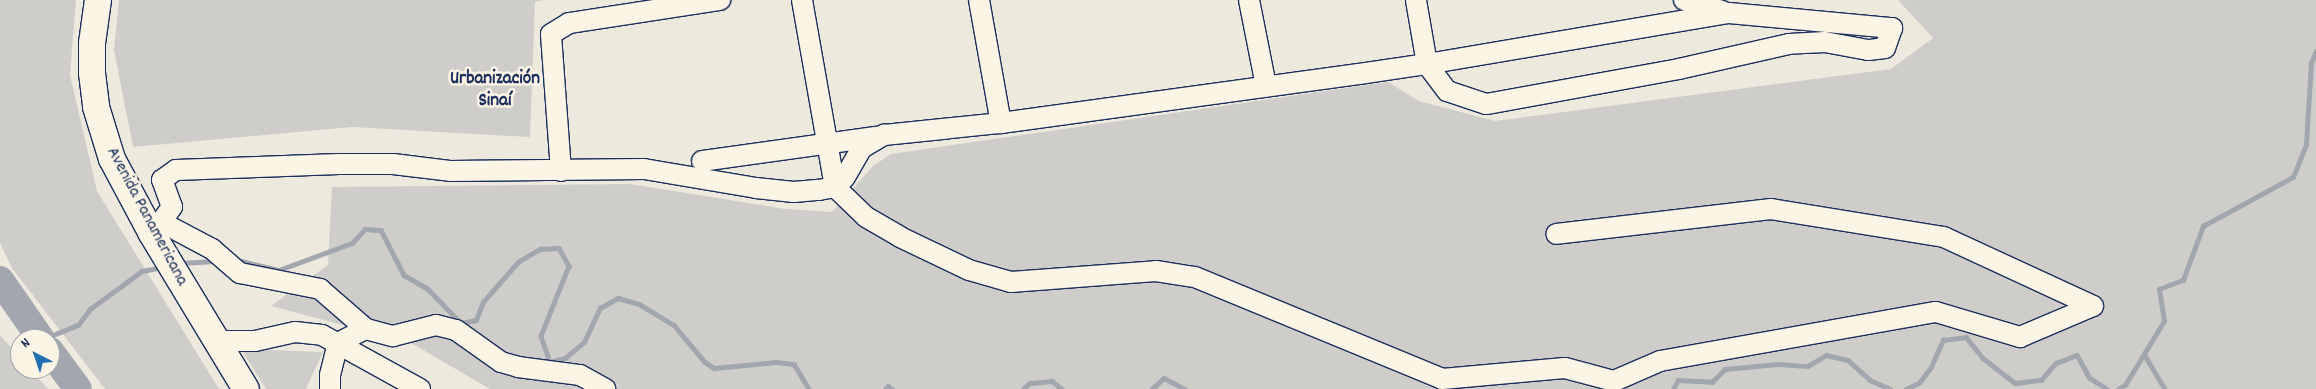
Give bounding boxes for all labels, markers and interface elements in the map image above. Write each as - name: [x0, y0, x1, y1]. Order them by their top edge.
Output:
- district label: Urbanización Sinaí: [450, 69, 540, 113]
- street label: Avenida Panamericana: [100, 144, 192, 290]
- north arrow: [10, 329, 60, 379]
- text: N: [17, 334, 35, 353]

